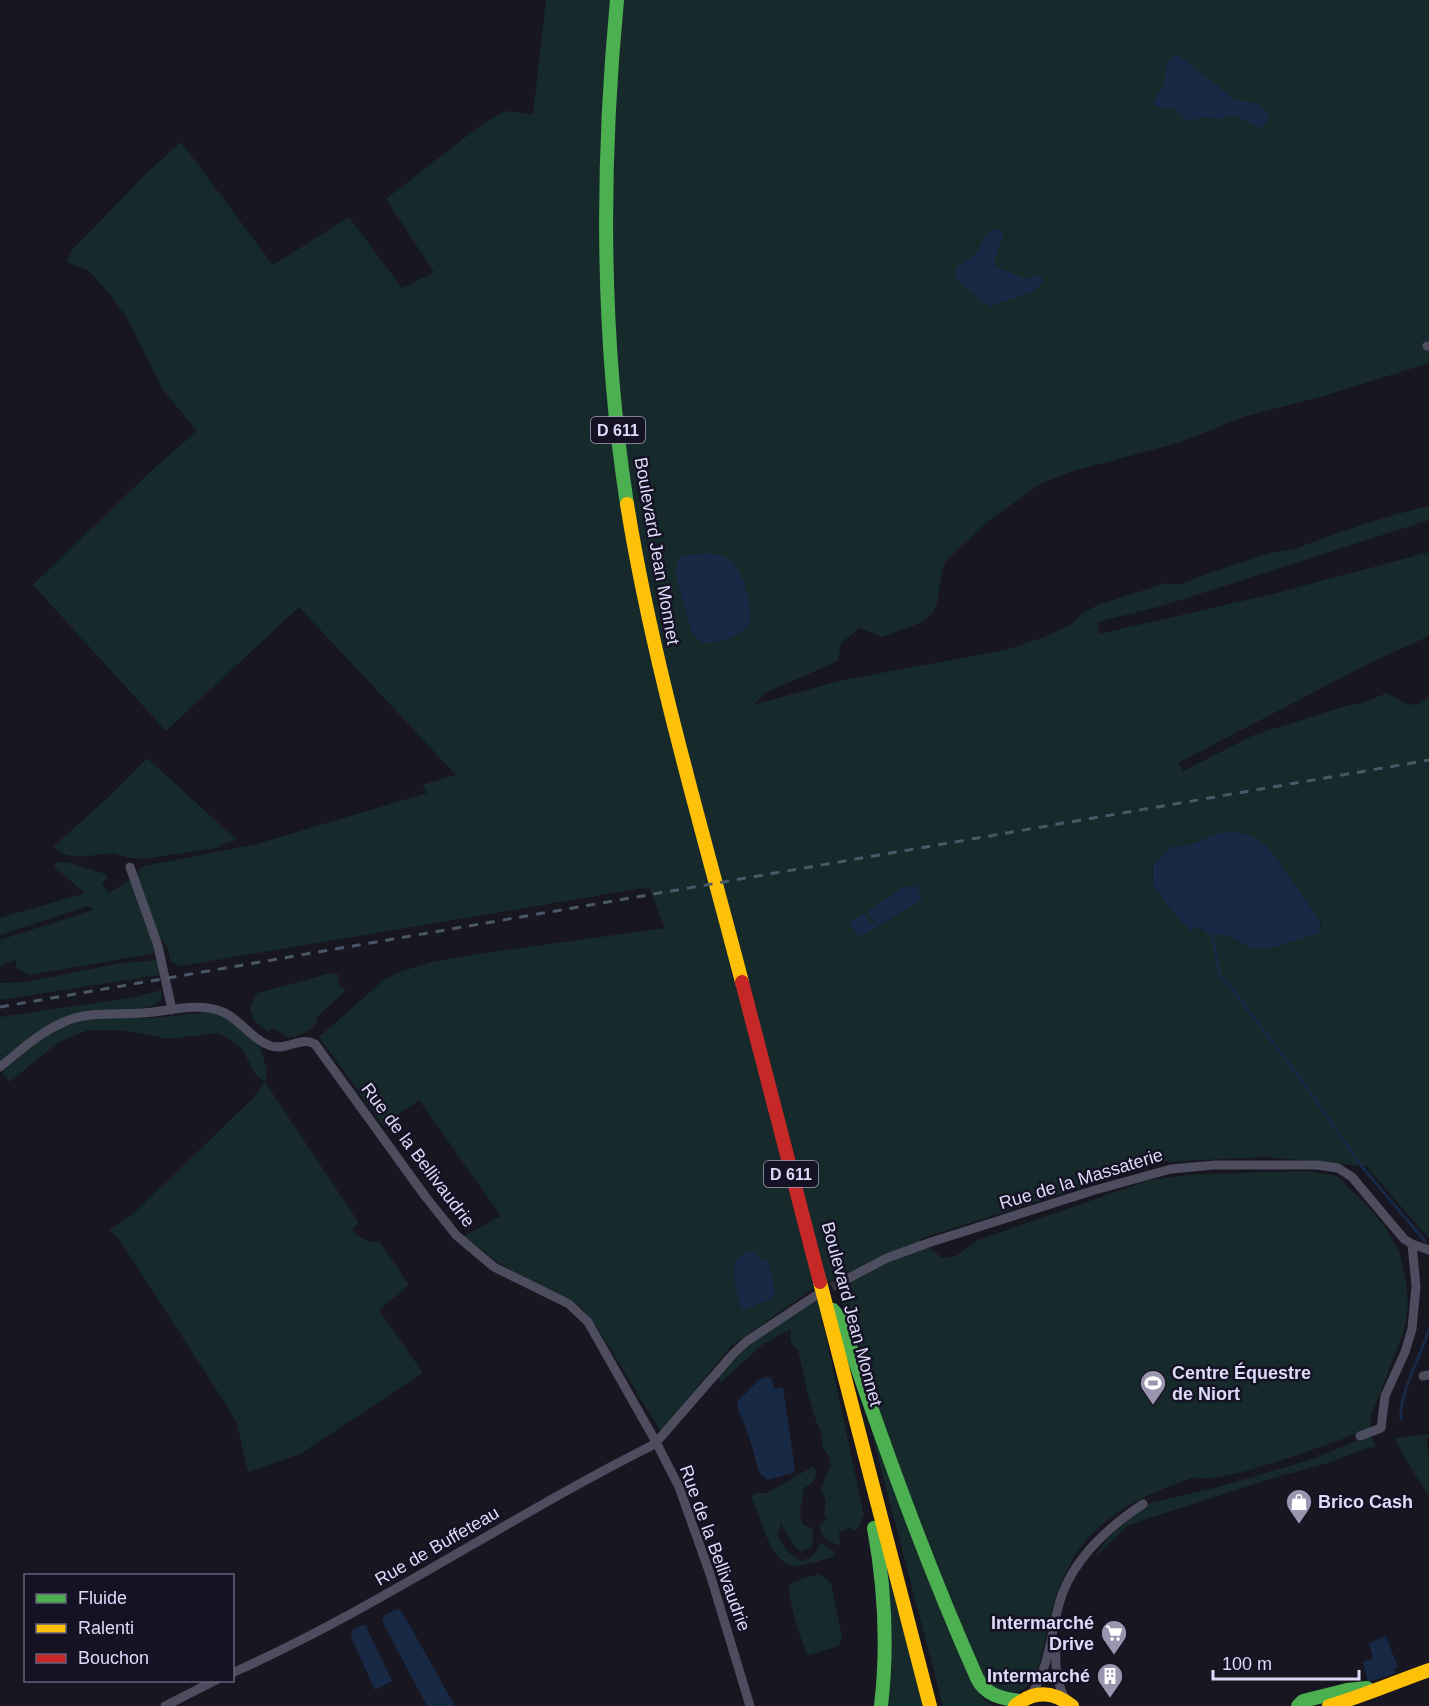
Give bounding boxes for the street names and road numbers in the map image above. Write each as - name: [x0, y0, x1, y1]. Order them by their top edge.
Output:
- road number: D 611: [591, 417, 645, 443]
- street label: Boulevard Jean Monnet: [631, 456, 683, 646]
- street label: Rue de la Bellivaudrie: [357, 1079, 479, 1231]
- street label: Rue de la Massaterie: [997, 1145, 1165, 1213]
- road number: D 611: [764, 1161, 818, 1187]
- street label: Boulevard Jean Monnet: [818, 1220, 886, 1408]
- street label: Rue de la Bellivaudrie: [676, 1462, 754, 1634]
- street label: Rue de Buffeteau: [371, 1502, 503, 1590]

